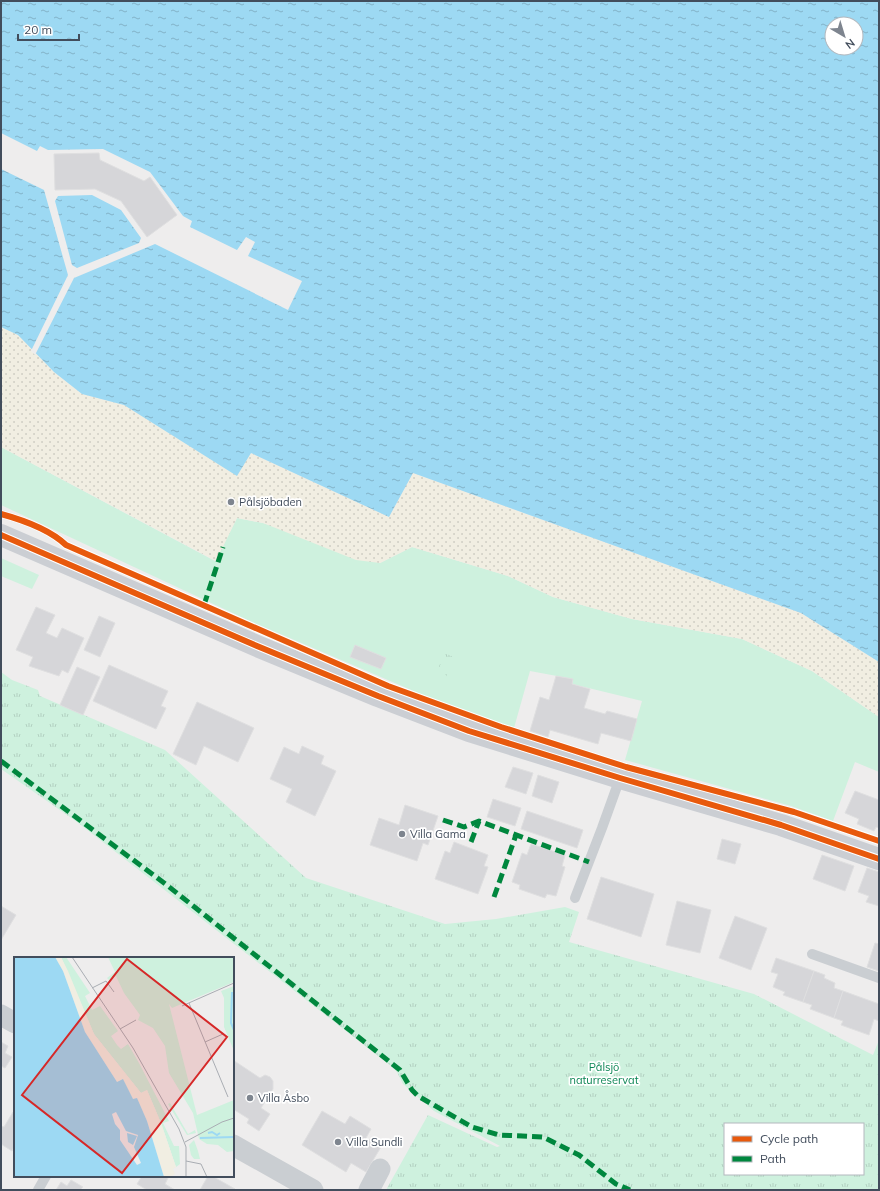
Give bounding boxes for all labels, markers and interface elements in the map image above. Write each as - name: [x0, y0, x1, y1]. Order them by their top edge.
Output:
- scale bar: [18, 16, 79, 42]
- north arrow: [824, 16, 864, 56]
- text: 20 m: [24, 22, 52, 37]
- text: N: [843, 36, 858, 52]
- place label: Pålsjöbaden: [239, 495, 302, 509]
- marker: Pålsjöbaden: [226, 497, 236, 507]
- place label: Villa Gama: [410, 827, 466, 841]
- marker: Villa Gama: [397, 829, 407, 839]
- inset map: [14, 957, 234, 1177]
- park label: Pålsjö naturreservat: [569, 1060, 639, 1087]
- place label: Villa Åsbo: [258, 1090, 309, 1105]
- marker: Villa Åsbo: [245, 1093, 255, 1103]
- legend: [724, 1123, 864, 1175]
- text: Cycle path: [760, 1131, 818, 1146]
- place label: Villa Sundli: [346, 1135, 403, 1149]
- marker: Villa Sundli: [333, 1137, 343, 1147]
- text: Path: [760, 1151, 786, 1166]

